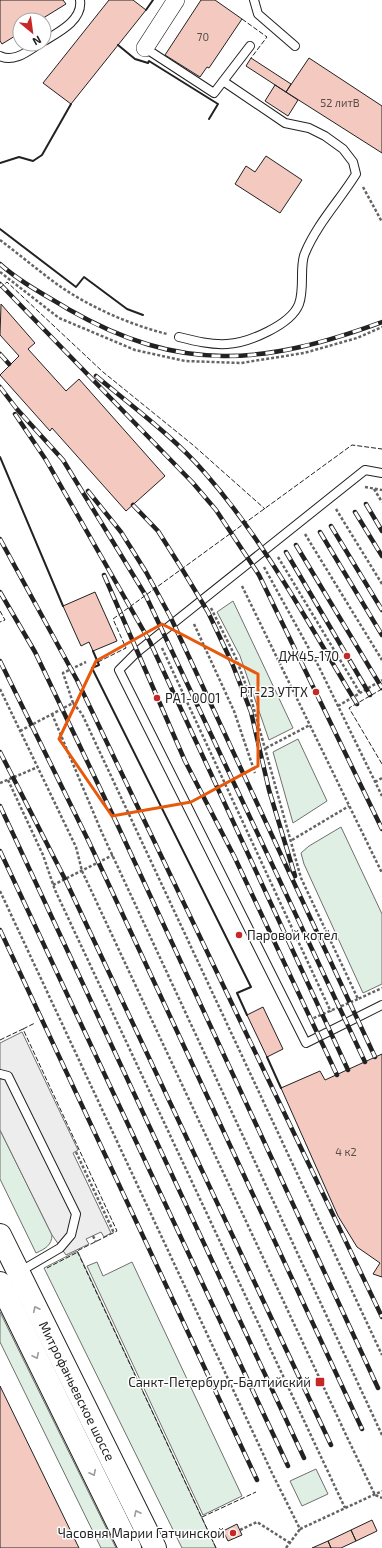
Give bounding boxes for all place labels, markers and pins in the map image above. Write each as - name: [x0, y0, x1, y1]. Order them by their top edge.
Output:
- place label: ДЖ45-170: [278, 648, 339, 664]
- marker: ДЖ45-170: [342, 651, 352, 661]
- place label: РТ-23 УТТХ: [240, 684, 308, 700]
- marker: РТ-23 УТТХ: [311, 687, 321, 697]
- place label: РА1-0001: [165, 690, 220, 706]
- marker: РА1-0001: [152, 693, 162, 703]
- place label: Паровой котёл: [247, 927, 338, 943]
- marker: Паровой котёл: [234, 930, 244, 940]
- place label: Санкт-Петербург-Балтийский: [128, 1374, 311, 1390]
- marker: Санкт-Петербург-Балтийский: [314, 1376, 326, 1388]
- place label: Часовня Марии Гатчинской: [58, 1525, 225, 1541]
- marker: Часовня Марии Гатчинской: [228, 1528, 238, 1538]

